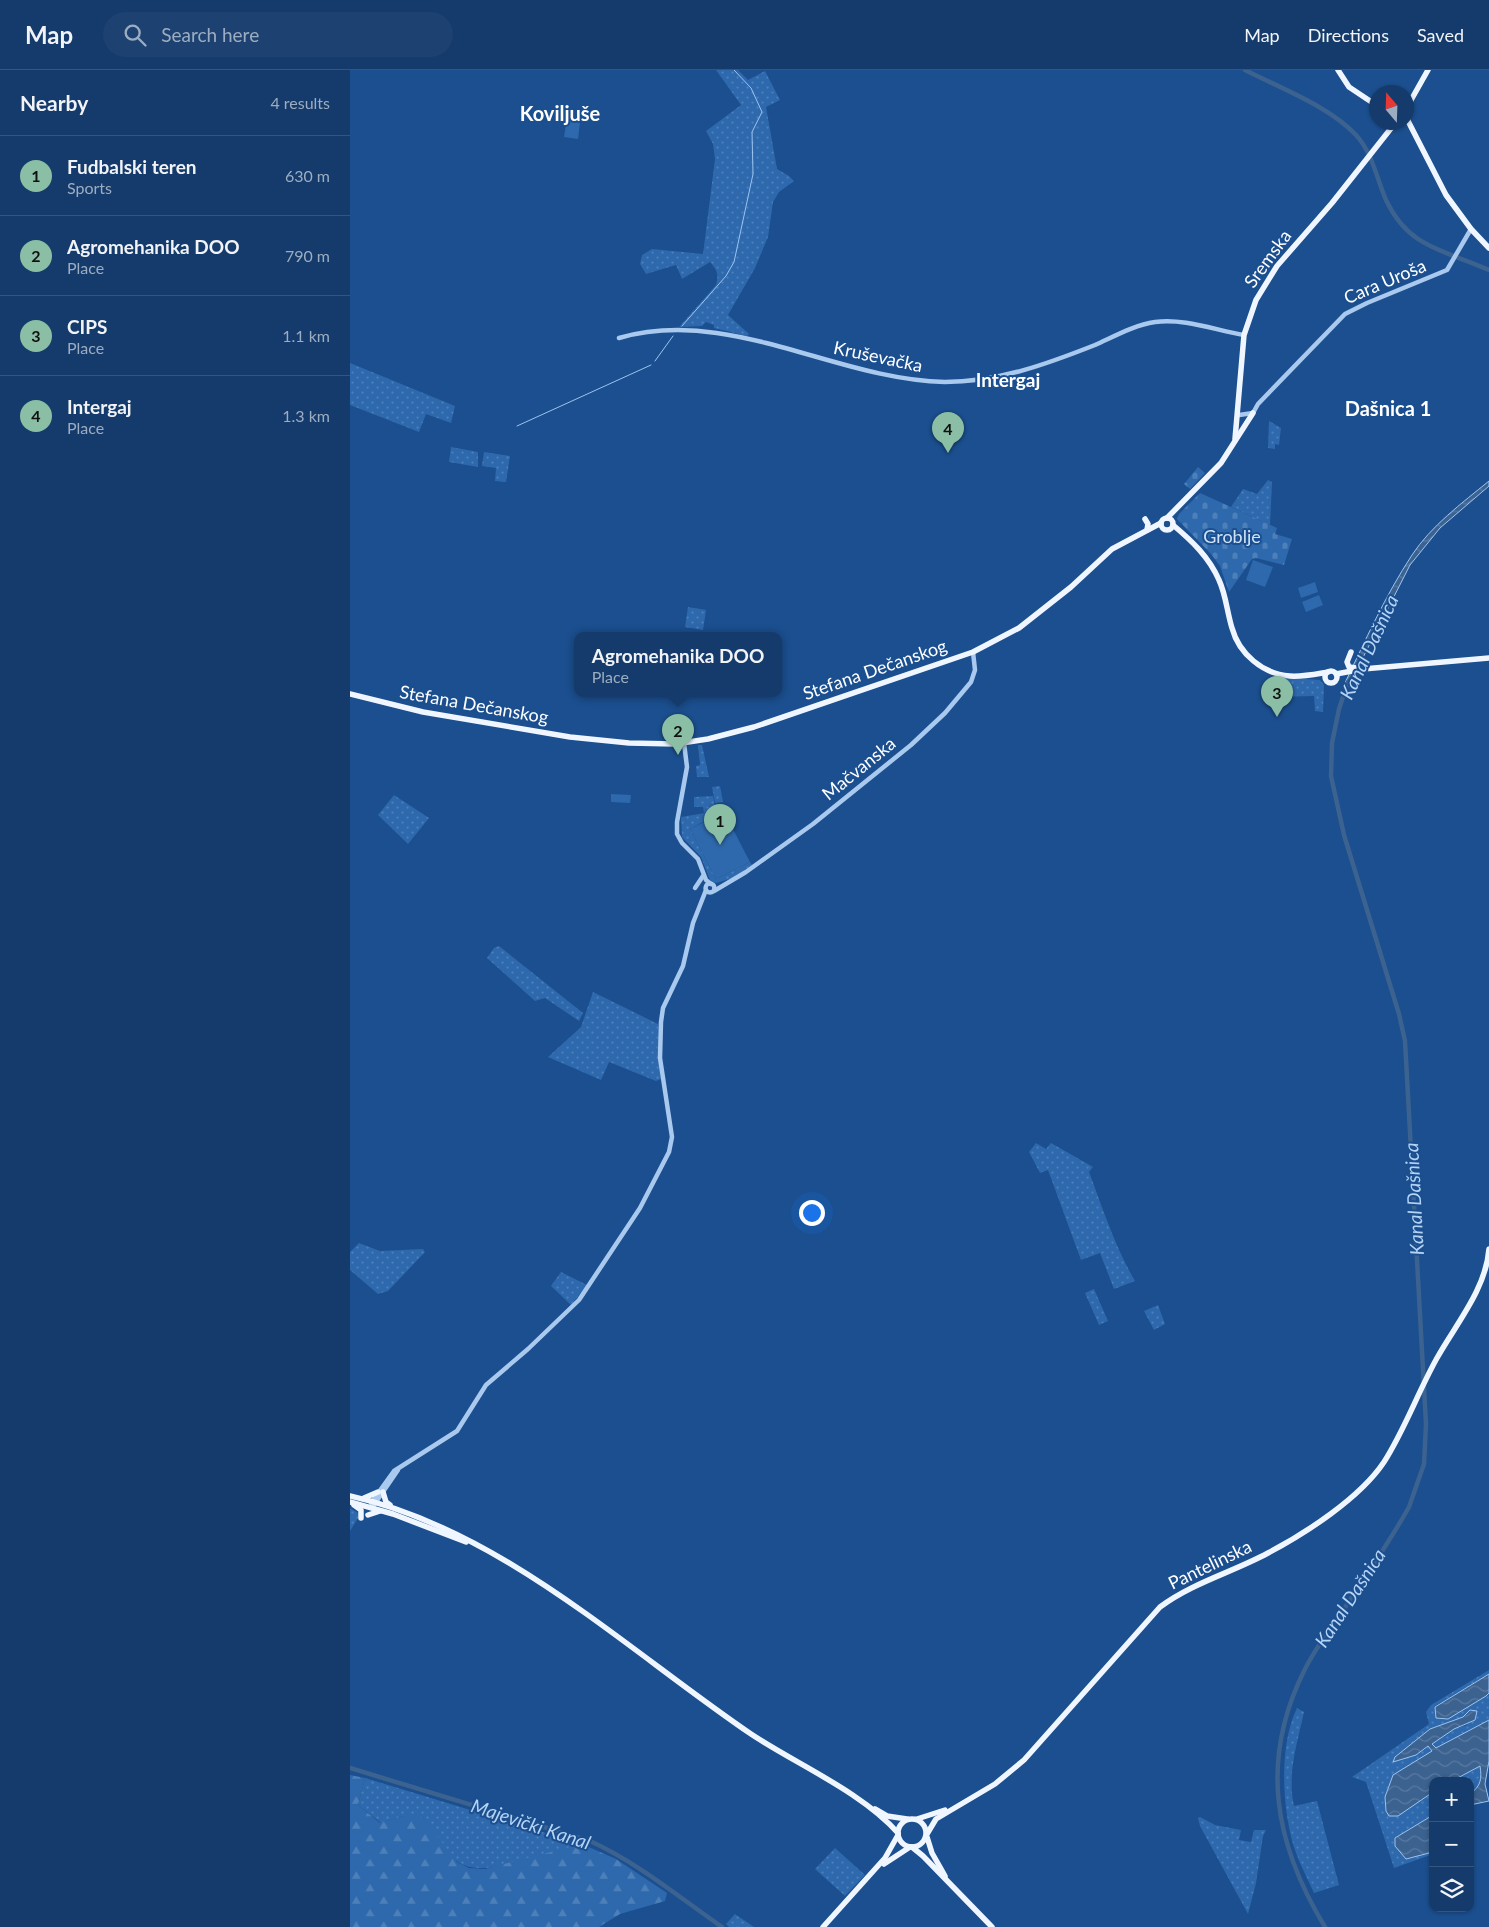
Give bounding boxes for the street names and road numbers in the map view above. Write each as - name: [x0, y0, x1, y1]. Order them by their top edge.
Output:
- street label: Sremska: [1239, 225, 1295, 292]
- street label: Cara Uroša: [1340, 254, 1429, 308]
- street label: Kruševačka: [832, 336, 925, 376]
- street label: Stefana Dečanskog: [800, 634, 949, 704]
- street label: Stefana Dečanskog: [398, 680, 550, 728]
- street label: Mačvanska: [817, 732, 899, 804]
- street label: Pantelinska: [1164, 1535, 1255, 1594]

